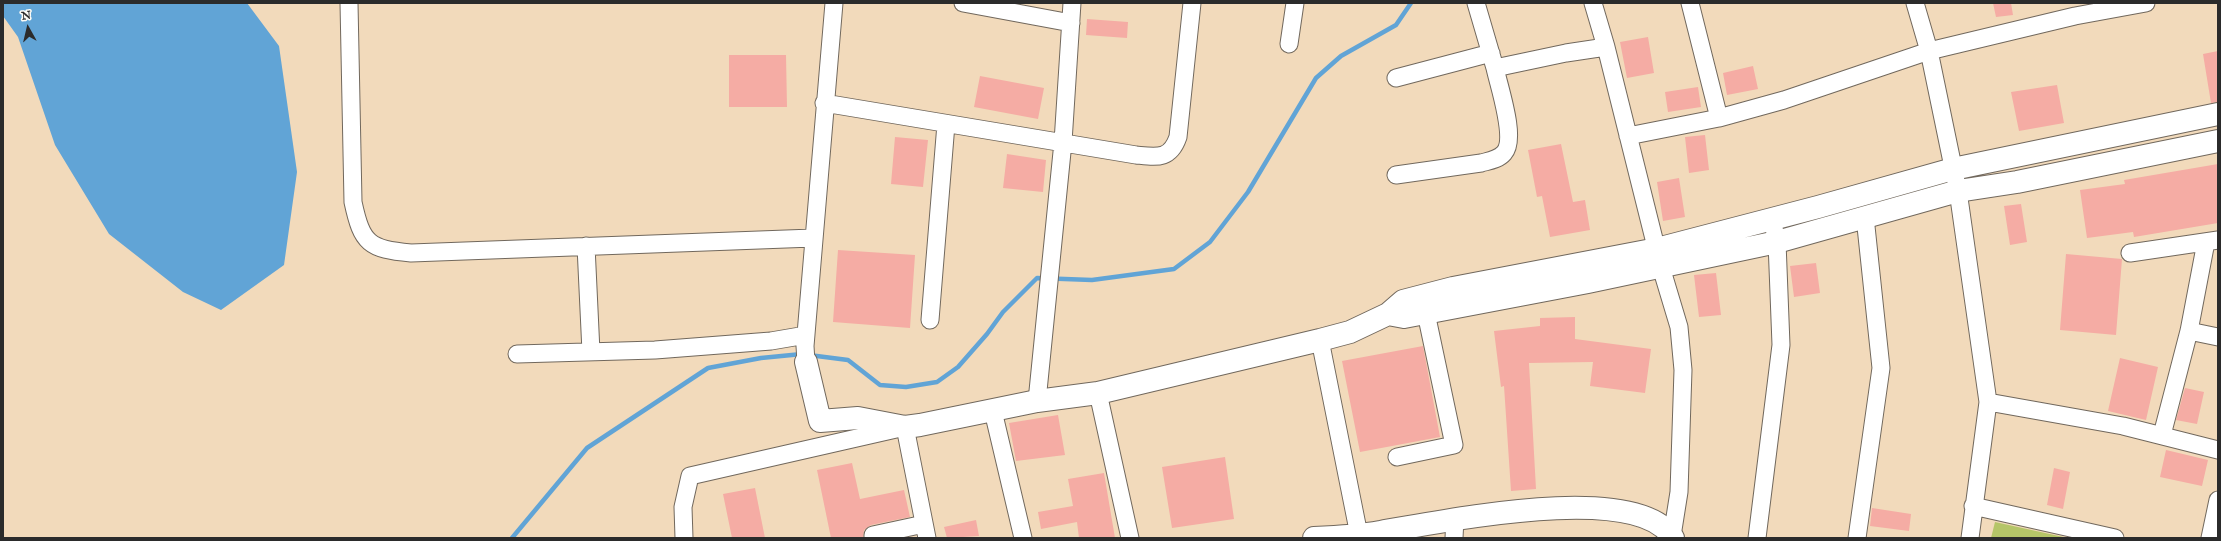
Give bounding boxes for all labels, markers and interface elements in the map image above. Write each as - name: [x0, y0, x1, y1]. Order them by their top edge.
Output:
- north arrow: [8, 8, 48, 48]
- text: N: [21, 9, 32, 24]

